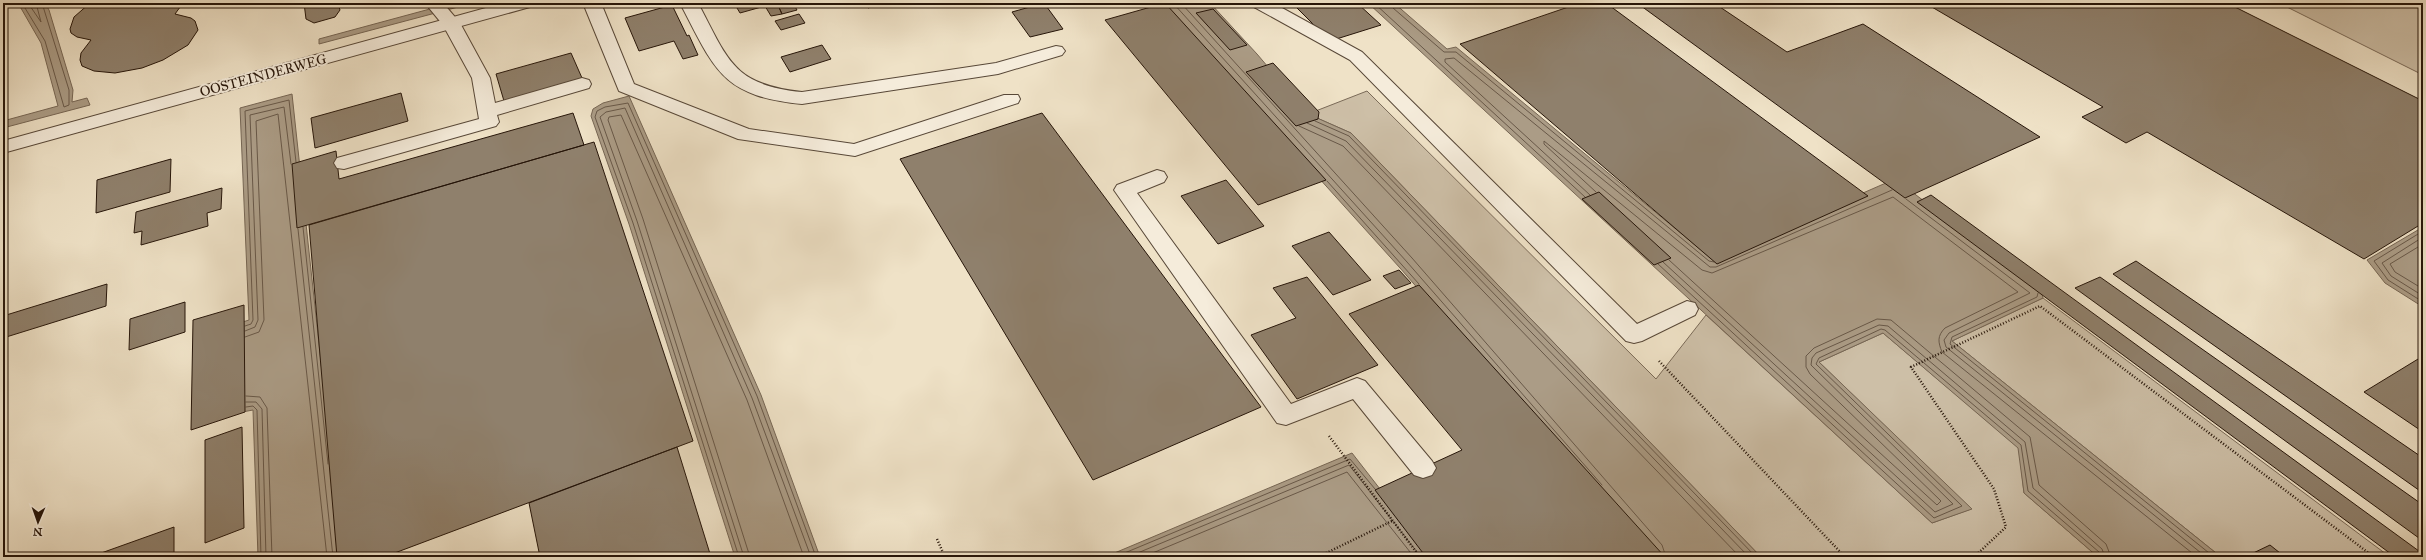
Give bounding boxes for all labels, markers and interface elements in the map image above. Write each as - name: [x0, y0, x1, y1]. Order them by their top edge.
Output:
- street label: OOSTEINDERWEG: [198, 50, 328, 101]
- north arrow: [18, 502, 58, 542]
- text: N: [32, 525, 43, 538]

